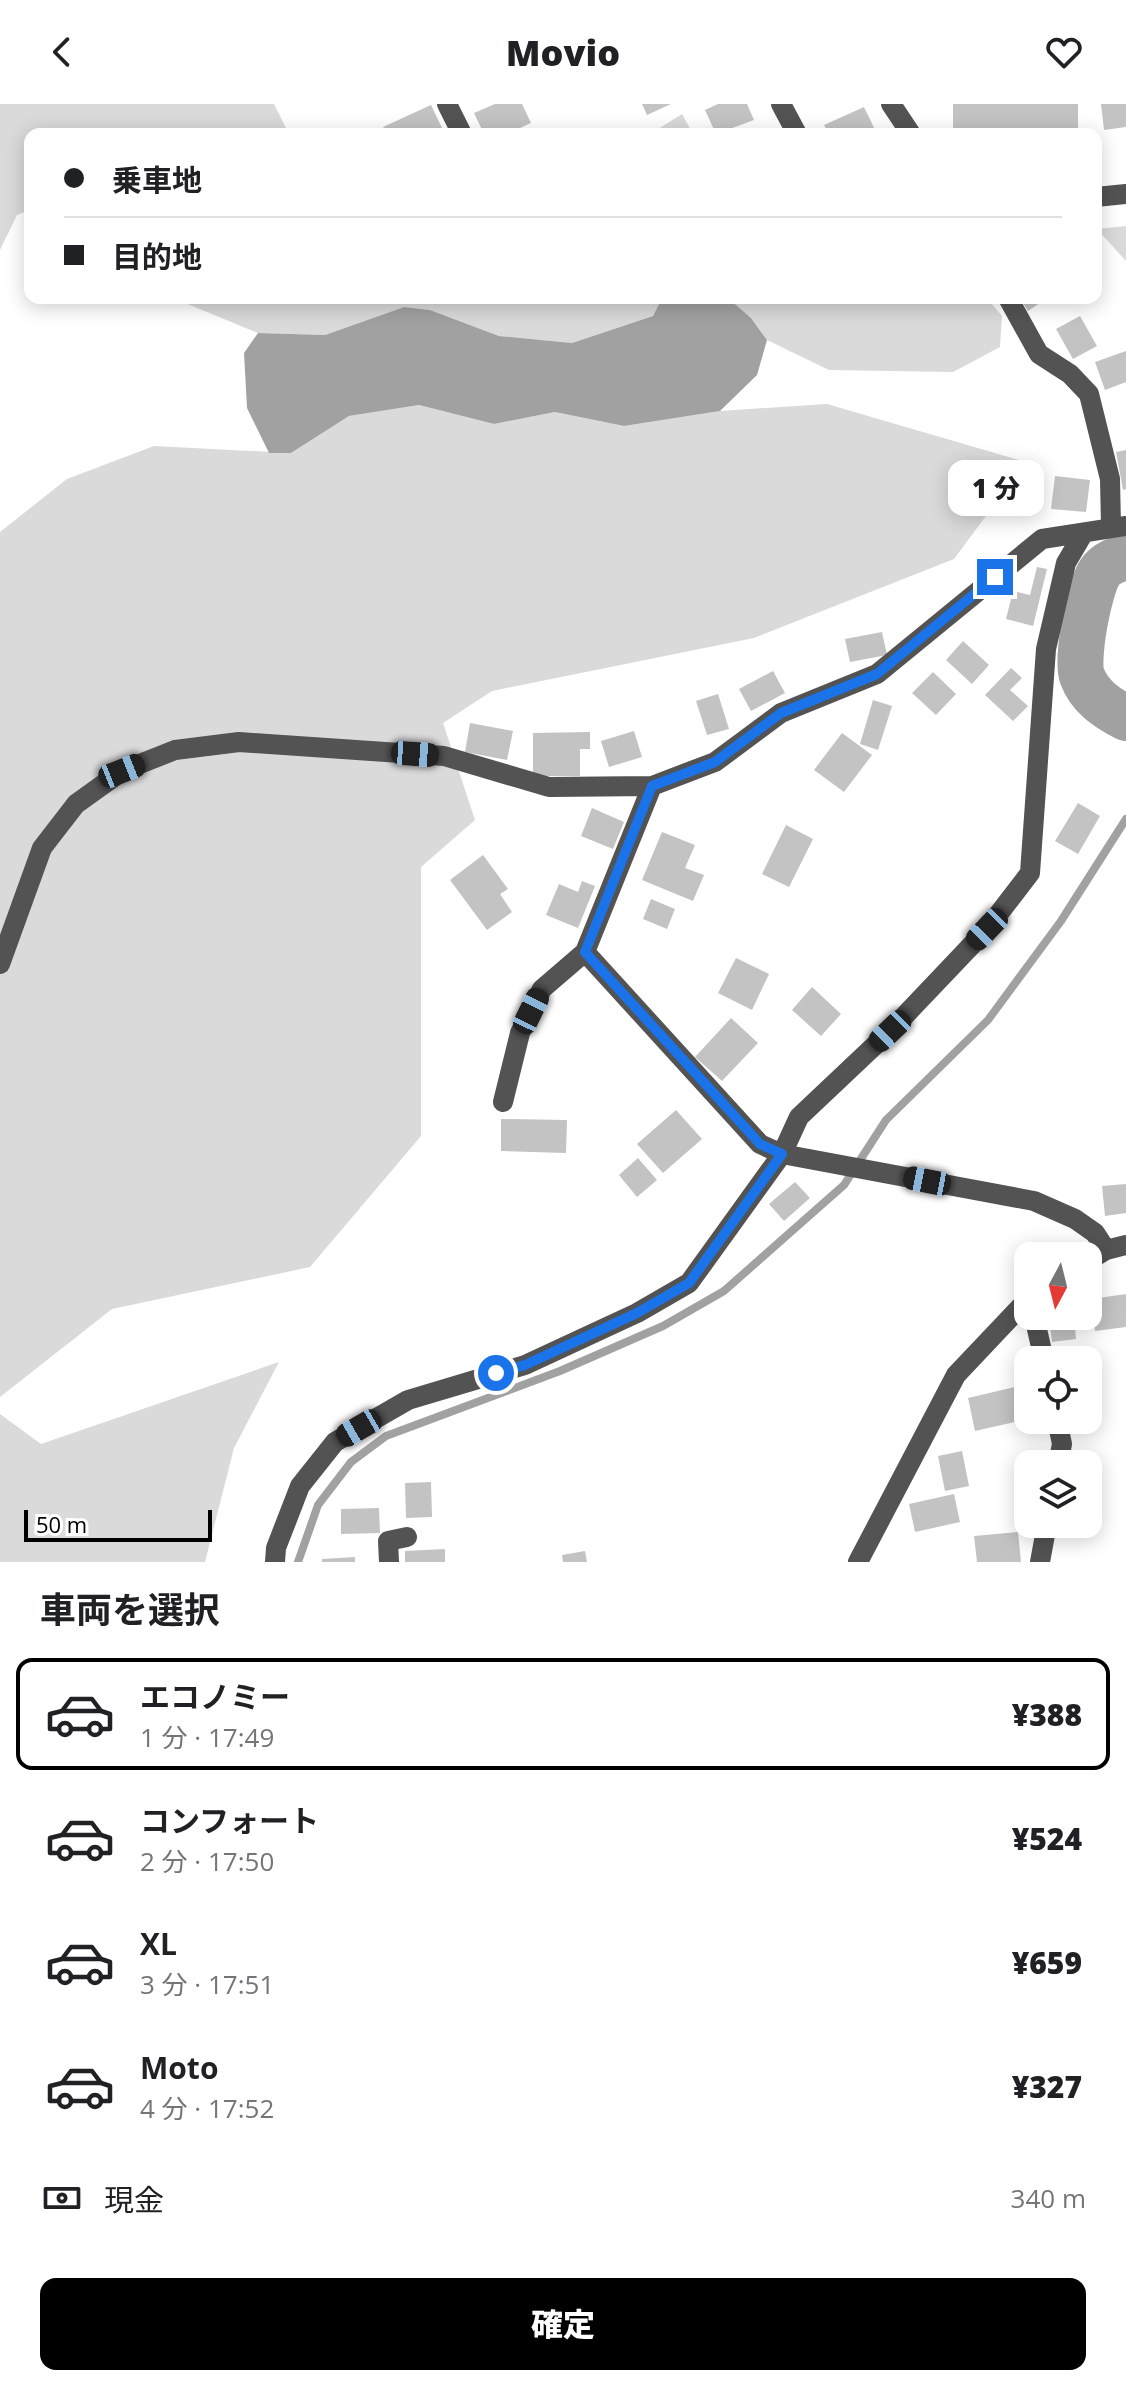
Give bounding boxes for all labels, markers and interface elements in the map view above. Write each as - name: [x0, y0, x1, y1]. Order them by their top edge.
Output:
- text: Movio: [506, 28, 620, 77]
- icon: back: [40, 30, 84, 74]
- icon: heart: [1042, 30, 1086, 74]
- text: 乗車地: [112, 159, 202, 200]
- text: 目的地: [112, 236, 202, 277]
- callout: 1 分: [947, 461, 1043, 517]
- text: 1 分: [972, 470, 1020, 506]
- route end: [977, 559, 1013, 595]
- car: [390, 740, 440, 768]
- car: [95, 751, 149, 791]
- car: [962, 903, 1012, 955]
- car: [510, 984, 552, 1038]
- car: [864, 1006, 916, 1056]
- car: [901, 1165, 953, 1197]
- north arrow: [1014, 1242, 1102, 1330]
- map controls: [1014, 1242, 1102, 1538]
- button: locate: [1014, 1346, 1102, 1434]
- route start: [478, 1355, 514, 1391]
- car: [332, 1406, 386, 1450]
- button: layers: [1014, 1450, 1102, 1538]
- scale bar: [24, 1506, 212, 1542]
- text: 50 m: [36, 1509, 87, 1539]
- text: 車両を選択: [40, 1585, 220, 1634]
- text: エコノミー: [140, 1676, 290, 1717]
- icon: car: [44, 1678, 116, 1750]
- text: ¥388: [1012, 1694, 1082, 1735]
- text: 1 分 · 17:49: [140, 1719, 274, 1755]
- text: コンフォート: [140, 1800, 319, 1841]
- icon: car: [44, 1802, 116, 1874]
- text: ¥524: [1012, 1818, 1082, 1859]
- text: 2 分 · 17:50: [140, 1843, 274, 1879]
- text: XL: [140, 1923, 177, 1964]
- icon: car: [44, 1926, 116, 1998]
- text: ¥659: [1012, 1942, 1082, 1983]
- text: 3 分 · 17:51: [140, 1966, 274, 2002]
- text: Moto: [140, 2047, 218, 2088]
- icon: car: [44, 2050, 116, 2122]
- text: ¥327: [1012, 2066, 1082, 2107]
- text: 4 分 · 17:52: [140, 2090, 274, 2126]
- icon: cash: [40, 2176, 84, 2220]
- text: 現金: [104, 2179, 164, 2220]
- text: 340 m: [1011, 2180, 1086, 2216]
- button: 確定: [40, 2278, 1086, 2370]

